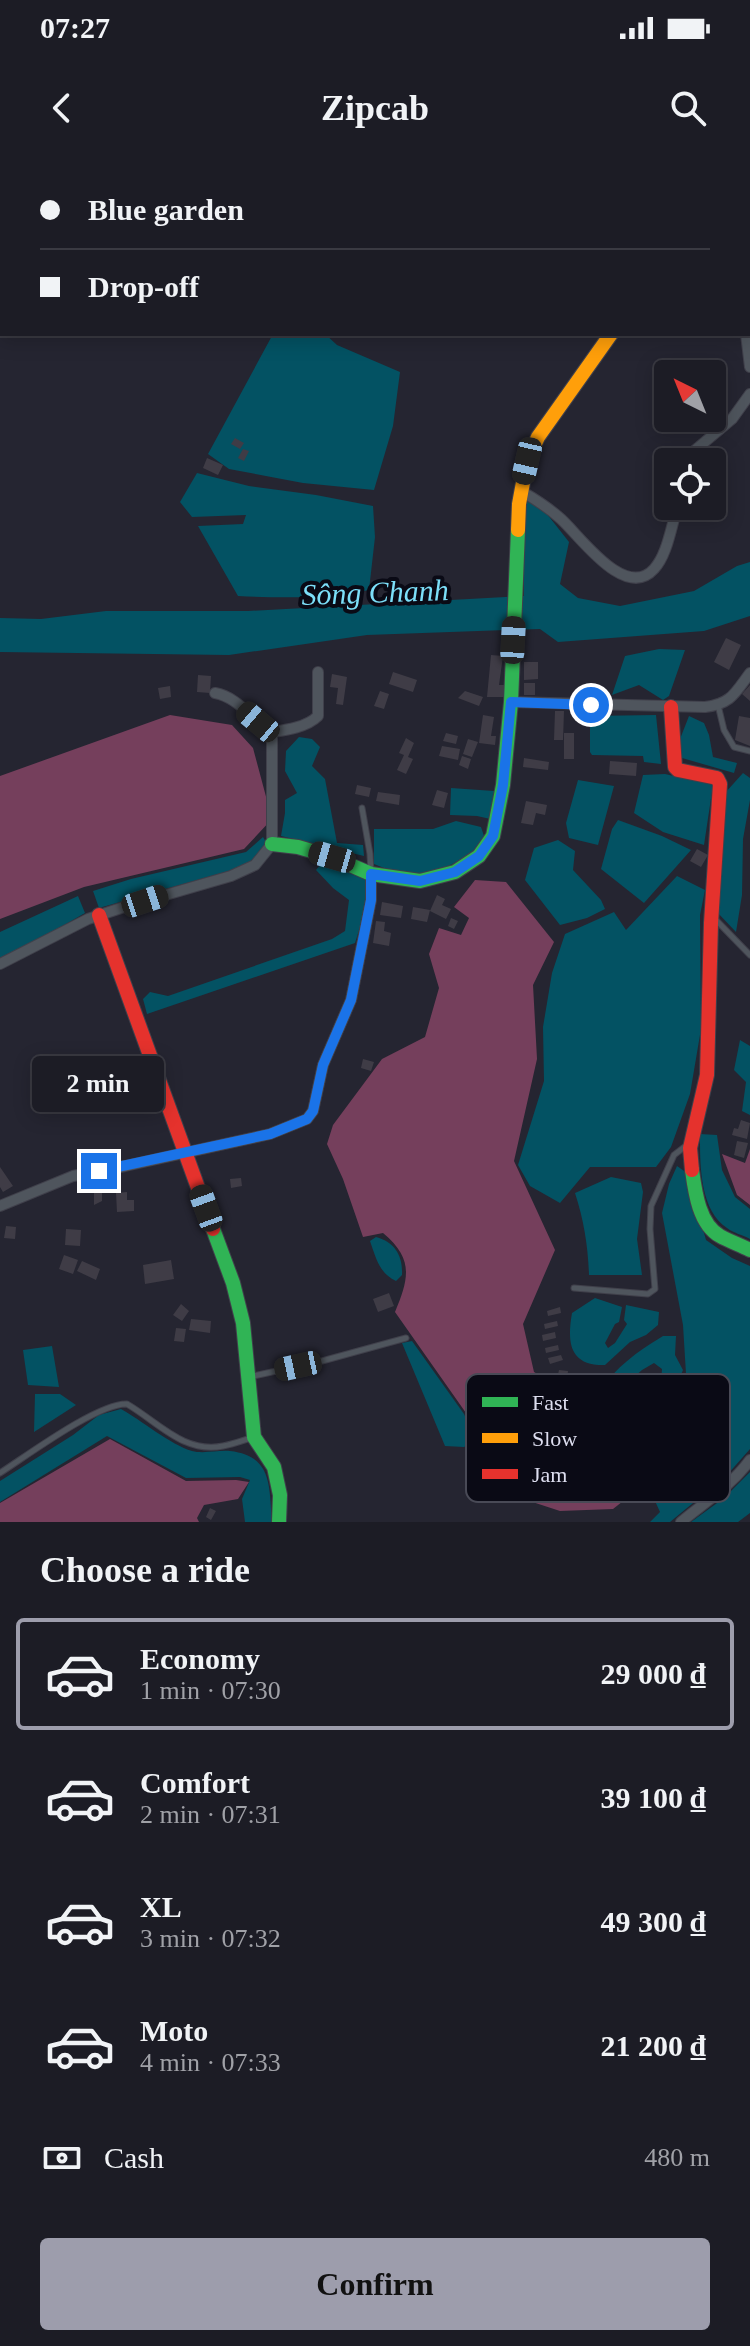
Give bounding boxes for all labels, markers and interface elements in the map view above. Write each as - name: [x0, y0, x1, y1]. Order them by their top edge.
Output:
- text: 07:27: [40, 11, 110, 44]
- icon: back: [40, 86, 84, 130]
- icon: search: [666, 86, 710, 130]
- text: Zipcab: [321, 88, 429, 128]
- text: Blue garden: [88, 193, 244, 226]
- text: Drop-off: [88, 270, 199, 303]
- north arrow: [654, 360, 726, 432]
- map controls: [654, 360, 726, 520]
- car: [510, 435, 544, 487]
- button: locate: [654, 448, 726, 520]
- water label: Sông Chanh: [301, 573, 449, 611]
- car: [500, 615, 526, 665]
- route start: [573, 687, 609, 723]
- car: [232, 697, 284, 747]
- car: [306, 839, 358, 875]
- car: [118, 882, 172, 920]
- callout: 2 min: [33, 1055, 165, 1111]
- text: 2 min: [67, 1069, 129, 1098]
- route end: [81, 1153, 117, 1189]
- car: [187, 1181, 225, 1235]
- car: [272, 1349, 324, 1383]
- legend: [466, 1374, 730, 1502]
- text: Fast: [532, 1390, 569, 1415]
- text: Slow: [532, 1426, 577, 1451]
- text: Jam: [532, 1462, 567, 1487]
- text: Choose a ride: [40, 1550, 250, 1590]
- icon: car: [44, 1638, 116, 1710]
- text: Economy: [140, 1642, 260, 1675]
- text: 29 000 ₫: [601, 1657, 706, 1690]
- text: 1 min · 07:30: [140, 1676, 281, 1705]
- icon: car: [44, 1762, 116, 1834]
- text: Comfort: [140, 1766, 250, 1799]
- text: 39 100 ₫: [601, 1781, 706, 1814]
- text: 2 min · 07:31: [140, 1800, 281, 1829]
- icon: car: [44, 1886, 116, 1958]
- text: XL: [140, 1890, 182, 1923]
- text: 49 300 ₫: [601, 1905, 706, 1938]
- text: 3 min · 07:32: [140, 1924, 281, 1953]
- icon: car: [44, 2010, 116, 2082]
- text: Moto: [140, 2014, 208, 2047]
- text: 21 200 ₫: [601, 2029, 706, 2062]
- text: 4 min · 07:33: [140, 2048, 281, 2077]
- icon: cash: [40, 2136, 84, 2180]
- text: Cash: [104, 2141, 164, 2174]
- text: 480 m: [644, 2143, 710, 2172]
- button: Confirm: [40, 2238, 710, 2330]

